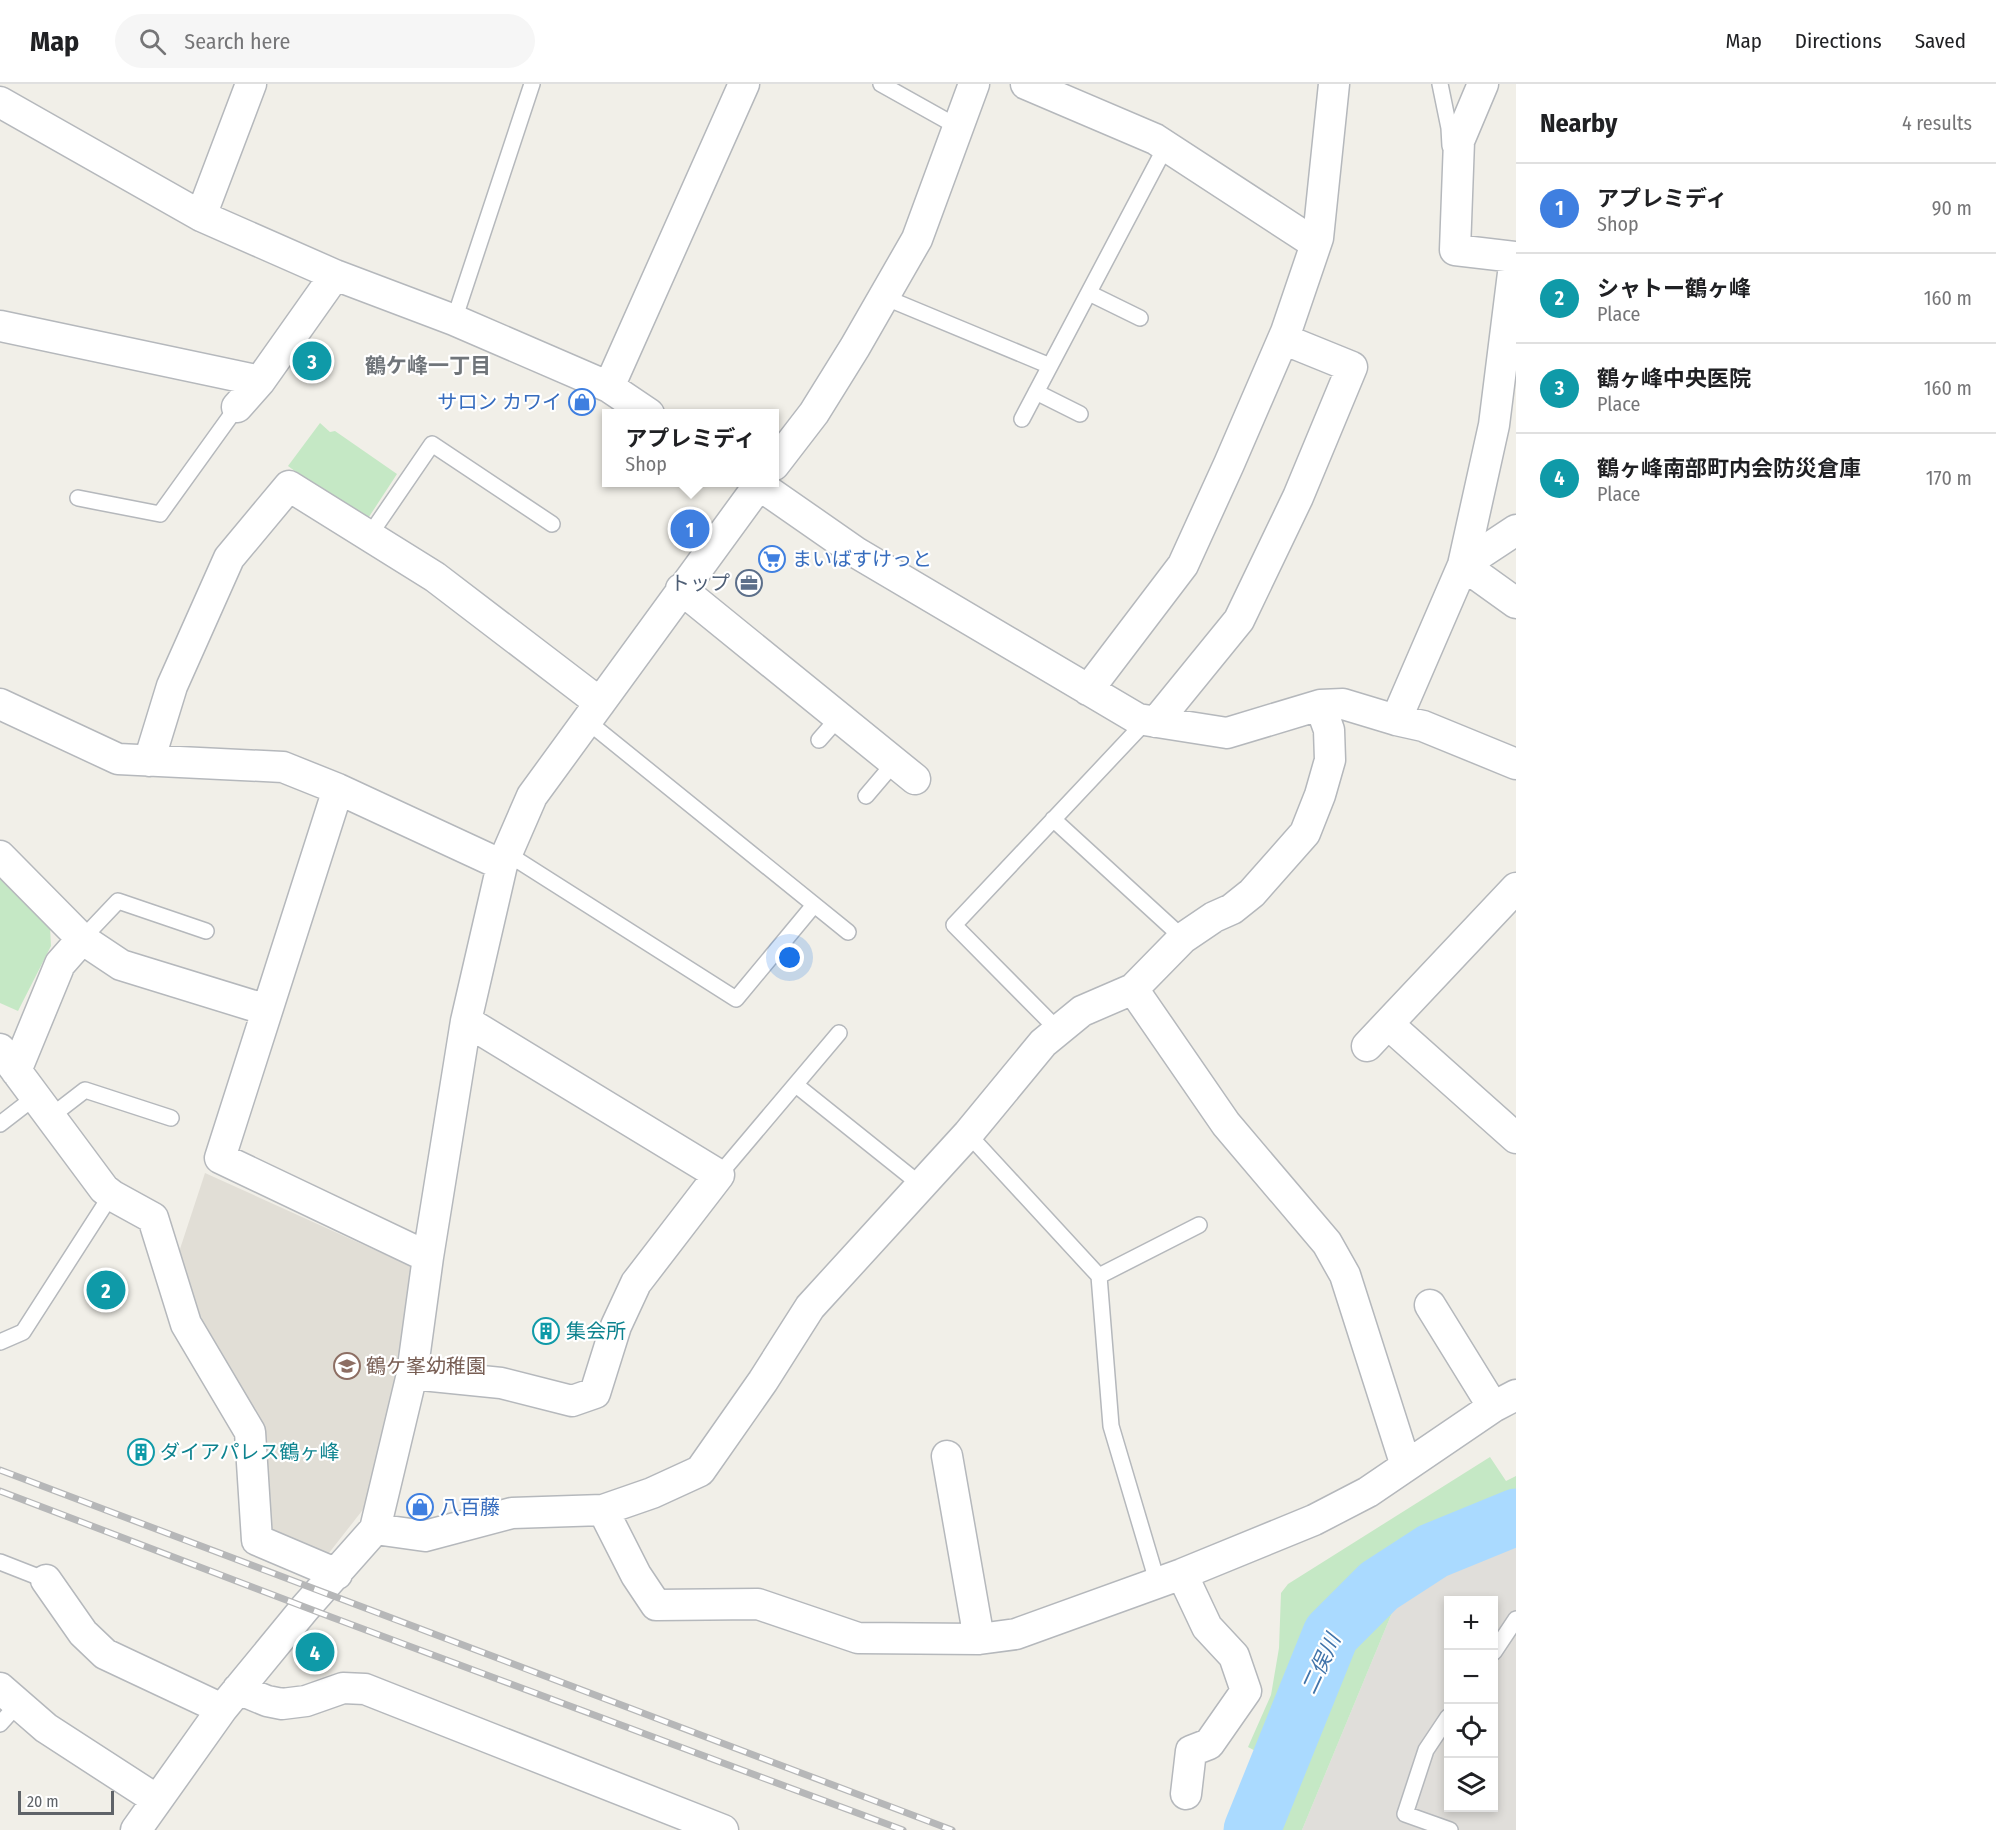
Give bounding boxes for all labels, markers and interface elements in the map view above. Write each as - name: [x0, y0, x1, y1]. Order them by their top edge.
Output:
- search box: [115, 14, 535, 68]
- text: Map: [30, 25, 79, 58]
- icon: search: [136, 25, 169, 58]
- text: Search here: [184, 28, 290, 55]
- text: Map: [1725, 28, 1762, 54]
- text: Directions: [1795, 28, 1882, 54]
- text: Saved: [1915, 28, 1966, 54]
- text: Nearby: [1540, 108, 1617, 139]
- text: 4 results: [1902, 111, 1972, 135]
- text: アプレミディ: [1597, 185, 1727, 212]
- text: 1: [1555, 196, 1564, 220]
- text: 90 m: [1932, 196, 1972, 220]
- text: Shop: [1597, 212, 1639, 236]
- text: シャトー鶴ヶ峰: [1597, 275, 1751, 302]
- text: 2: [1555, 286, 1564, 310]
- text: 160 m: [1924, 286, 1972, 310]
- text: Place: [1597, 302, 1640, 326]
- pin: 3: [292, 338, 332, 384]
- district label: 鶴ケ峰一丁目: [365, 353, 491, 379]
- text: 鶴ヶ峰中央医院: [1597, 365, 1751, 392]
- text: 3: [1555, 376, 1564, 400]
- text: 160 m: [1924, 376, 1972, 400]
- shop icon: サロン カワイ: [567, 387, 597, 417]
- place label: サロン カワイ: [437, 390, 562, 414]
- text: Place: [1597, 392, 1640, 416]
- popup: [602, 409, 779, 487]
- text: アプレミディ: [625, 425, 756, 452]
- text: Shop: [625, 452, 667, 476]
- text: 鶴ヶ峰南部町内会防災倉庫: [1597, 455, 1861, 482]
- text: 4: [1554, 466, 1565, 490]
- text: 170 m: [1926, 466, 1972, 490]
- text: Place: [1597, 482, 1640, 506]
- pin: 1: [670, 506, 710, 552]
- supermarket icon: まいばすけっと: [757, 544, 787, 574]
- place label: まいばすけっと: [792, 547, 932, 571]
- office icon: トップ: [734, 568, 764, 598]
- place label: トップ: [670, 571, 730, 595]
- your location: [775, 943, 804, 972]
- pin: 2: [86, 1268, 126, 1312]
- building icon: 集会所: [531, 1316, 561, 1346]
- place label: 集会所: [566, 1319, 626, 1343]
- school or university icon: 鶴ケ峯幼稚園: [332, 1351, 362, 1381]
- place label: 鶴ケ峯幼稚園: [366, 1354, 486, 1378]
- building icon: ダイアパレス鶴ヶ峰: [126, 1437, 156, 1467]
- place label: ダイアパレス鶴ヶ峰: [160, 1440, 340, 1464]
- shop icon: 八百藤: [405, 1492, 435, 1522]
- place label: 八百藤: [440, 1495, 500, 1519]
- map controls: [1444, 1596, 1498, 1812]
- button: +: [1444, 1596, 1498, 1650]
- water label: 二俣川: [1296, 1628, 1347, 1698]
- pin: 4: [296, 1630, 334, 1674]
- button: −: [1444, 1650, 1498, 1704]
- button: locate: [1444, 1704, 1498, 1758]
- button: layers: [1444, 1758, 1498, 1812]
- scale bar: [18, 1788, 114, 1816]
- text: 20 m: [27, 1792, 58, 1811]

